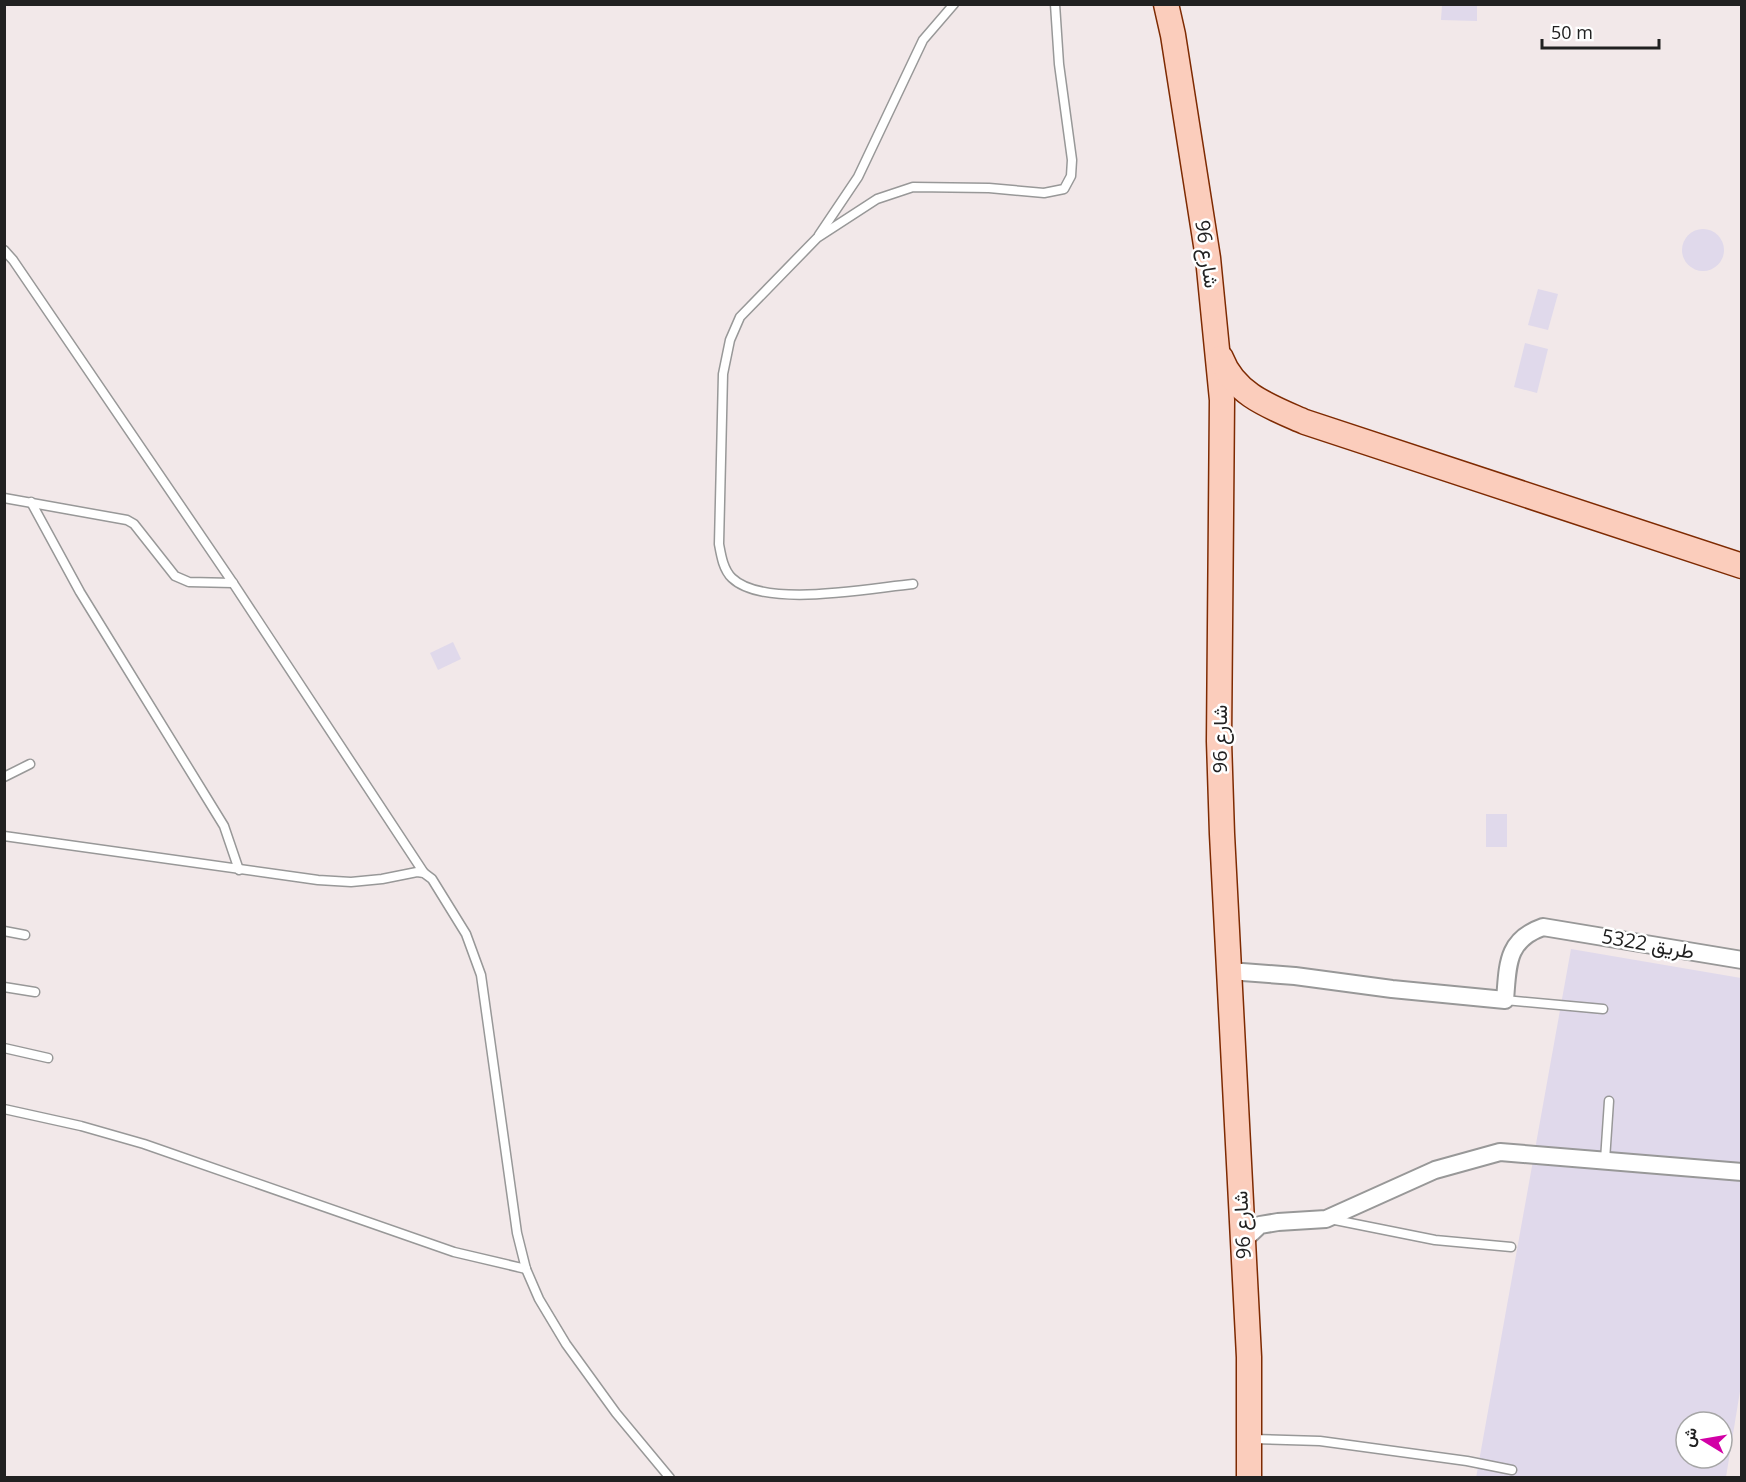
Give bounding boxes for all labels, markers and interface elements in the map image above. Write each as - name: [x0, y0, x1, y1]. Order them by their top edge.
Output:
- scale bar: [1542, 12, 1659, 50]
- text: 50 m: [1551, 20, 1593, 44]
- street label: شارع 96: [1188, 218, 1226, 290]
- street label: شارع 96: [1206, 705, 1234, 773]
- street label: طريق 5322: [1600, 922, 1696, 965]
- street label: شارع 96: [1226, 1190, 1258, 1260]
- north arrow: [1674, 1410, 1734, 1470]
- text: ش: [1677, 1426, 1702, 1449]

